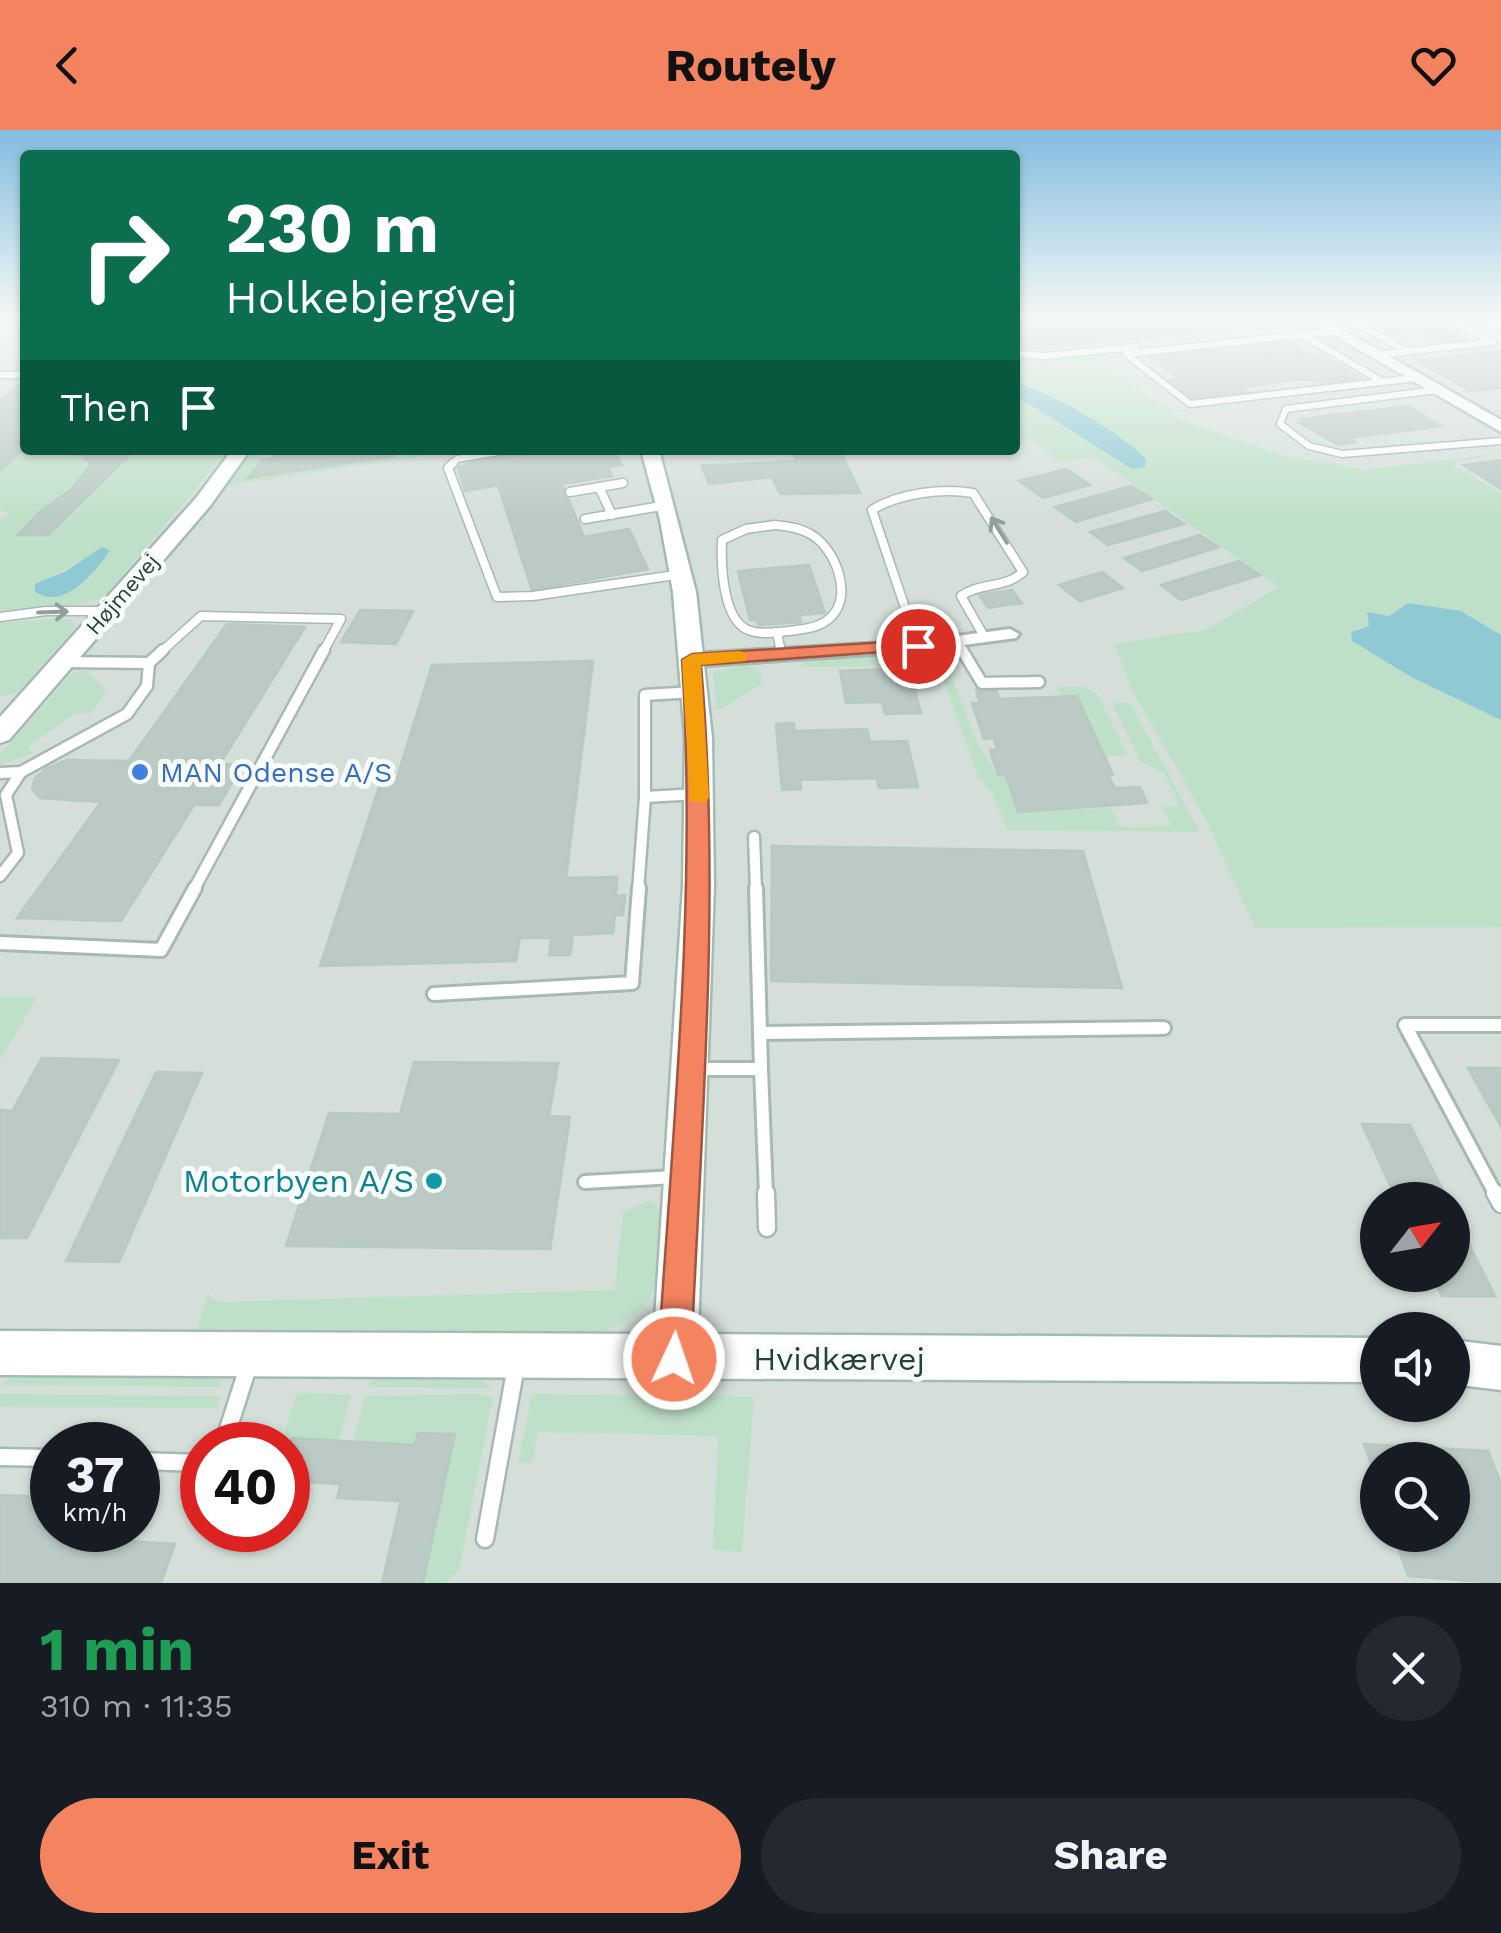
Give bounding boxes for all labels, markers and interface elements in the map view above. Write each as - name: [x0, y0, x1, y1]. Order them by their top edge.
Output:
- icon: back: [40, 38, 95, 93]
- icon: heart: [1406, 38, 1461, 93]
- text: Routely: [665, 39, 836, 92]
- text: 230 m: [225, 187, 439, 269]
- icon: right: [60, 190, 190, 320]
- text: Holkebjergvej: [225, 271, 518, 324]
- icon: arrive: [171, 380, 226, 435]
- text: Then: [60, 386, 151, 430]
- one-way arrow: [989, 516, 1010, 545]
- street label: Højmevej: [81, 549, 164, 640]
- one-way arrow: [37, 602, 69, 621]
- pin: [876, 604, 961, 689]
- icon: arrive: [891, 619, 946, 674]
- place label: MAN Odense A/S: [160, 756, 392, 789]
- marker: MAN Odense A/S: [129, 761, 151, 783]
- place label: Motorbyen A/S: [183, 1162, 414, 1200]
- marker: Motorbyen A/S: [423, 1170, 445, 1192]
- north arrow: [1360, 1182, 1470, 1292]
- map controls: [1360, 1182, 1470, 1552]
- position arrow: [622, 1307, 726, 1411]
- button: sound: [1360, 1312, 1470, 1422]
- street label: Hvidkærvej: [753, 1340, 925, 1378]
- speed limit sign: 40: [180, 1422, 310, 1552]
- button: search: [1360, 1442, 1470, 1552]
- text: 37: [66, 1445, 124, 1504]
- text: km/h: [63, 1498, 127, 1527]
- text: 1 min: [40, 1614, 194, 1685]
- button: close: [1356, 1616, 1461, 1721]
- text: 310 m · 11:35: [40, 1687, 233, 1725]
- button: Exit: [40, 1798, 741, 1913]
- button: Share: [761, 1798, 1461, 1913]

